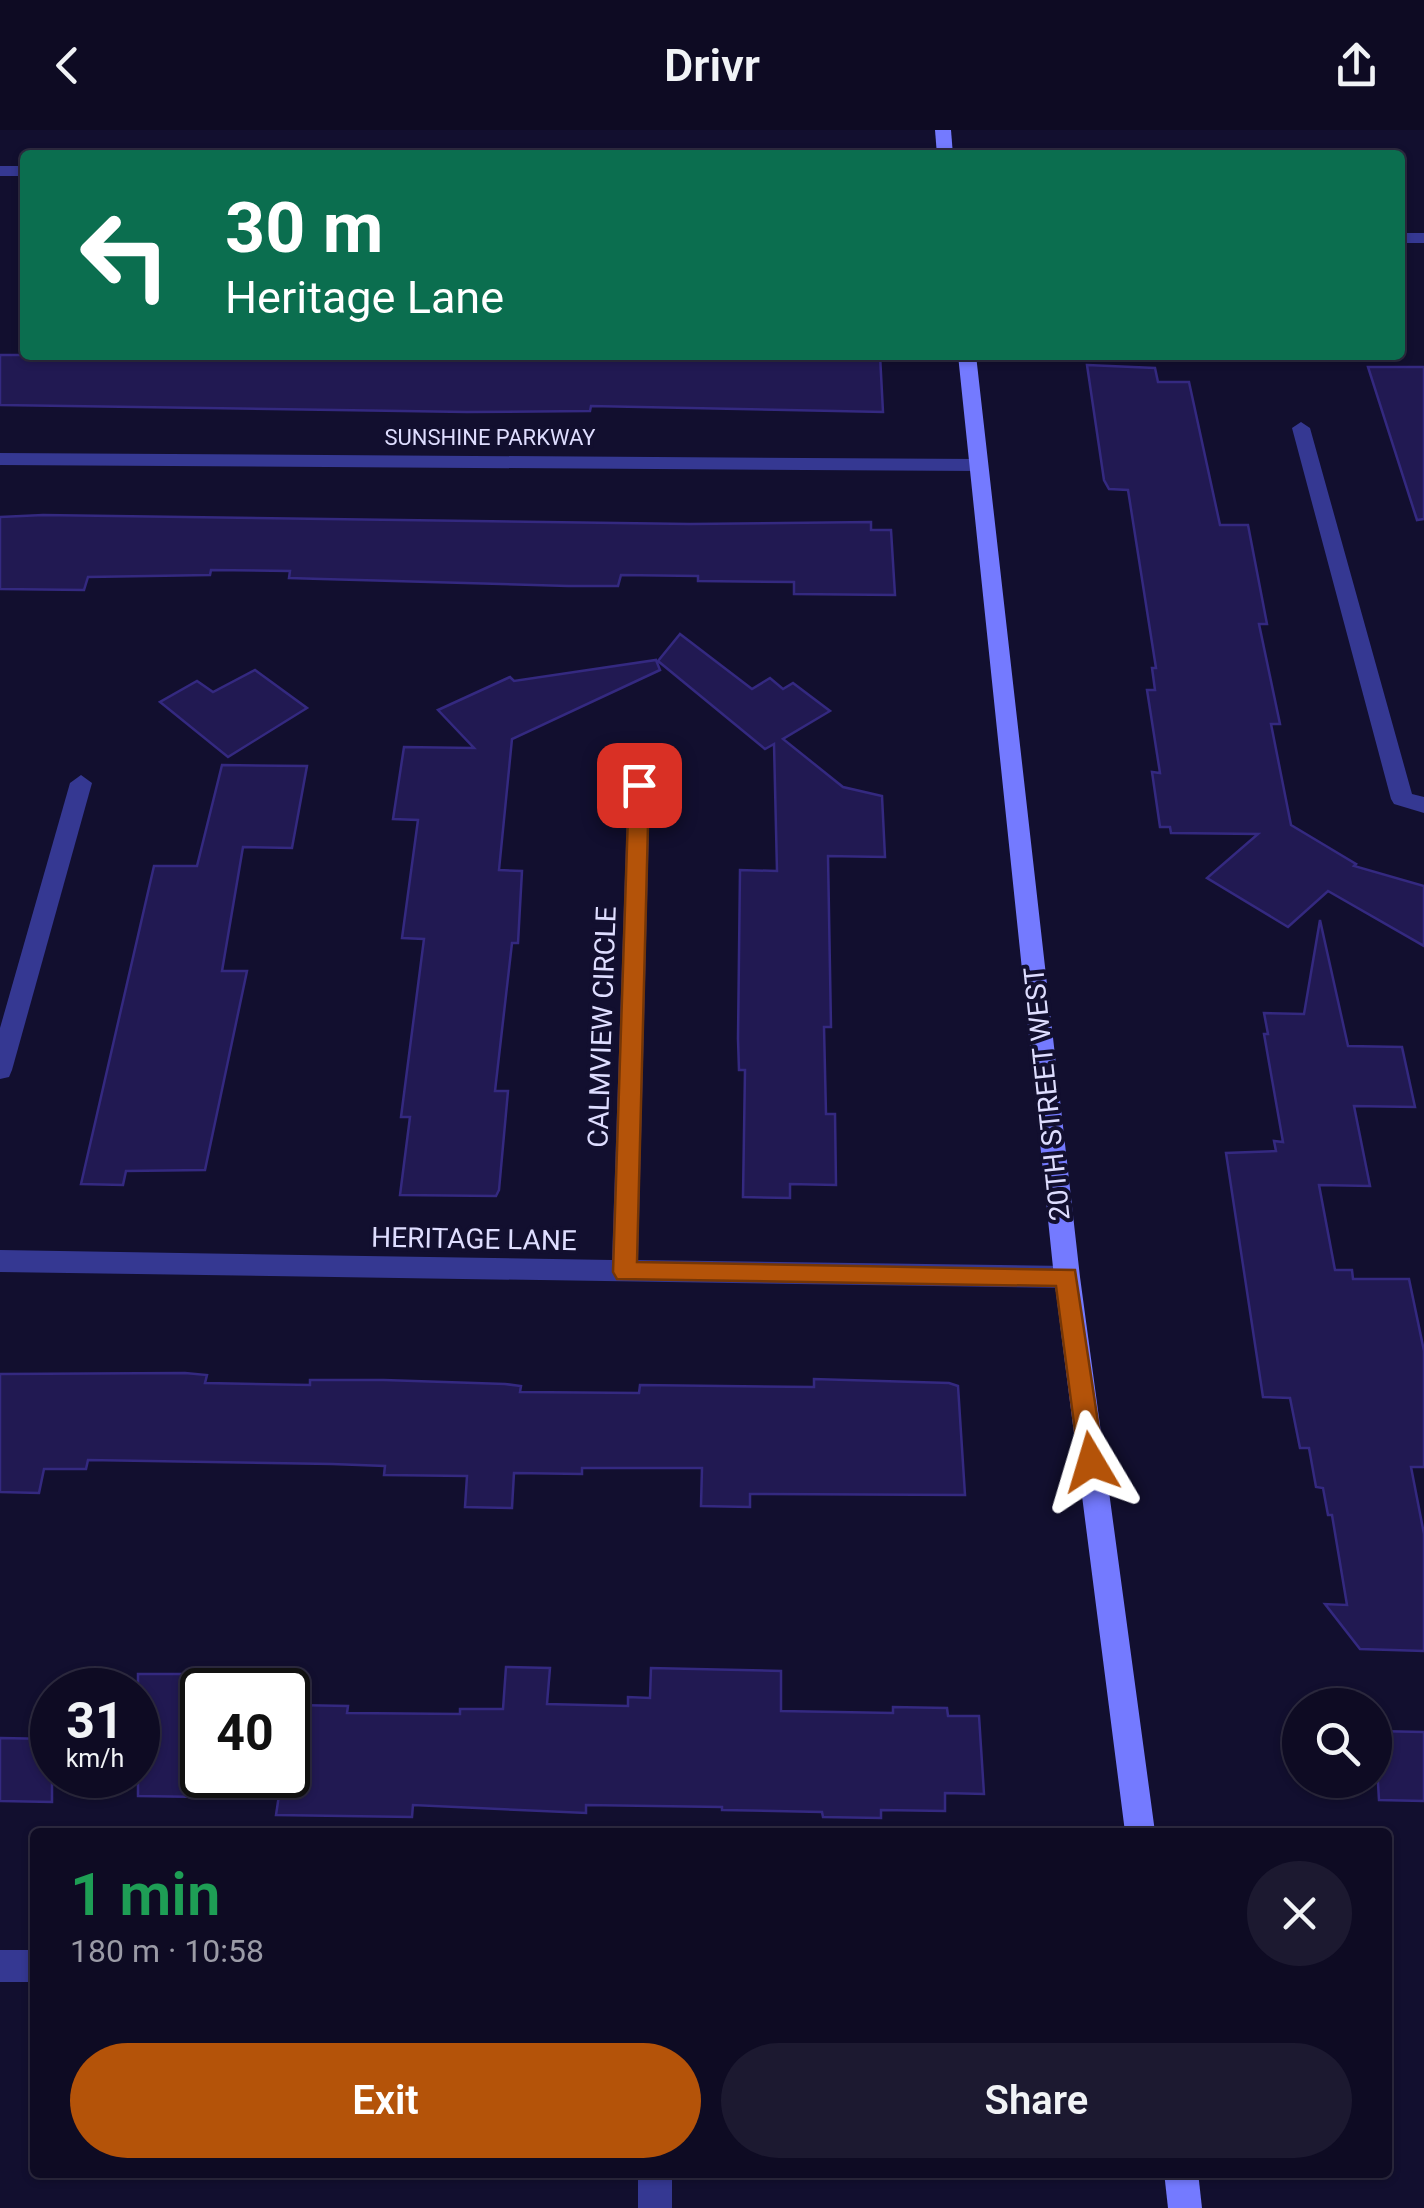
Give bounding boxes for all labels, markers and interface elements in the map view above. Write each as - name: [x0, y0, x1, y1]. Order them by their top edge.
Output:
- icon: back: [40, 38, 95, 93]
- icon: share: [1329, 38, 1384, 93]
- text: Drivr: [664, 39, 760, 92]
- text: 30 m: [225, 187, 383, 269]
- icon: left: [60, 190, 190, 320]
- text: Heritage Lane: [225, 271, 504, 324]
- street label: SUNSHINE PARKWAY: [384, 425, 596, 450]
- pin: [597, 743, 682, 828]
- icon: arrive: [612, 758, 667, 813]
- street label: CALMVIEW CIRCLE: [581, 906, 623, 1148]
- street label: 20TH STREET WEST: [1017, 965, 1077, 1223]
- street label: HERITAGE LANE: [371, 1221, 577, 1257]
- position arrow: [1039, 1410, 1143, 1514]
- speed limit sign: 40: [180, 1668, 310, 1798]
- map controls: [1282, 1688, 1392, 1798]
- button: search: [1282, 1688, 1392, 1798]
- text: 31: [66, 1692, 124, 1750]
- text: km/h: [66, 1744, 124, 1773]
- text: 1 min: [70, 1859, 220, 1930]
- button: close: [1247, 1861, 1352, 1966]
- text: 180 m · 10:58: [70, 1932, 264, 1970]
- button: Exit: [70, 2043, 701, 2158]
- button: Share: [721, 2043, 1352, 2158]

